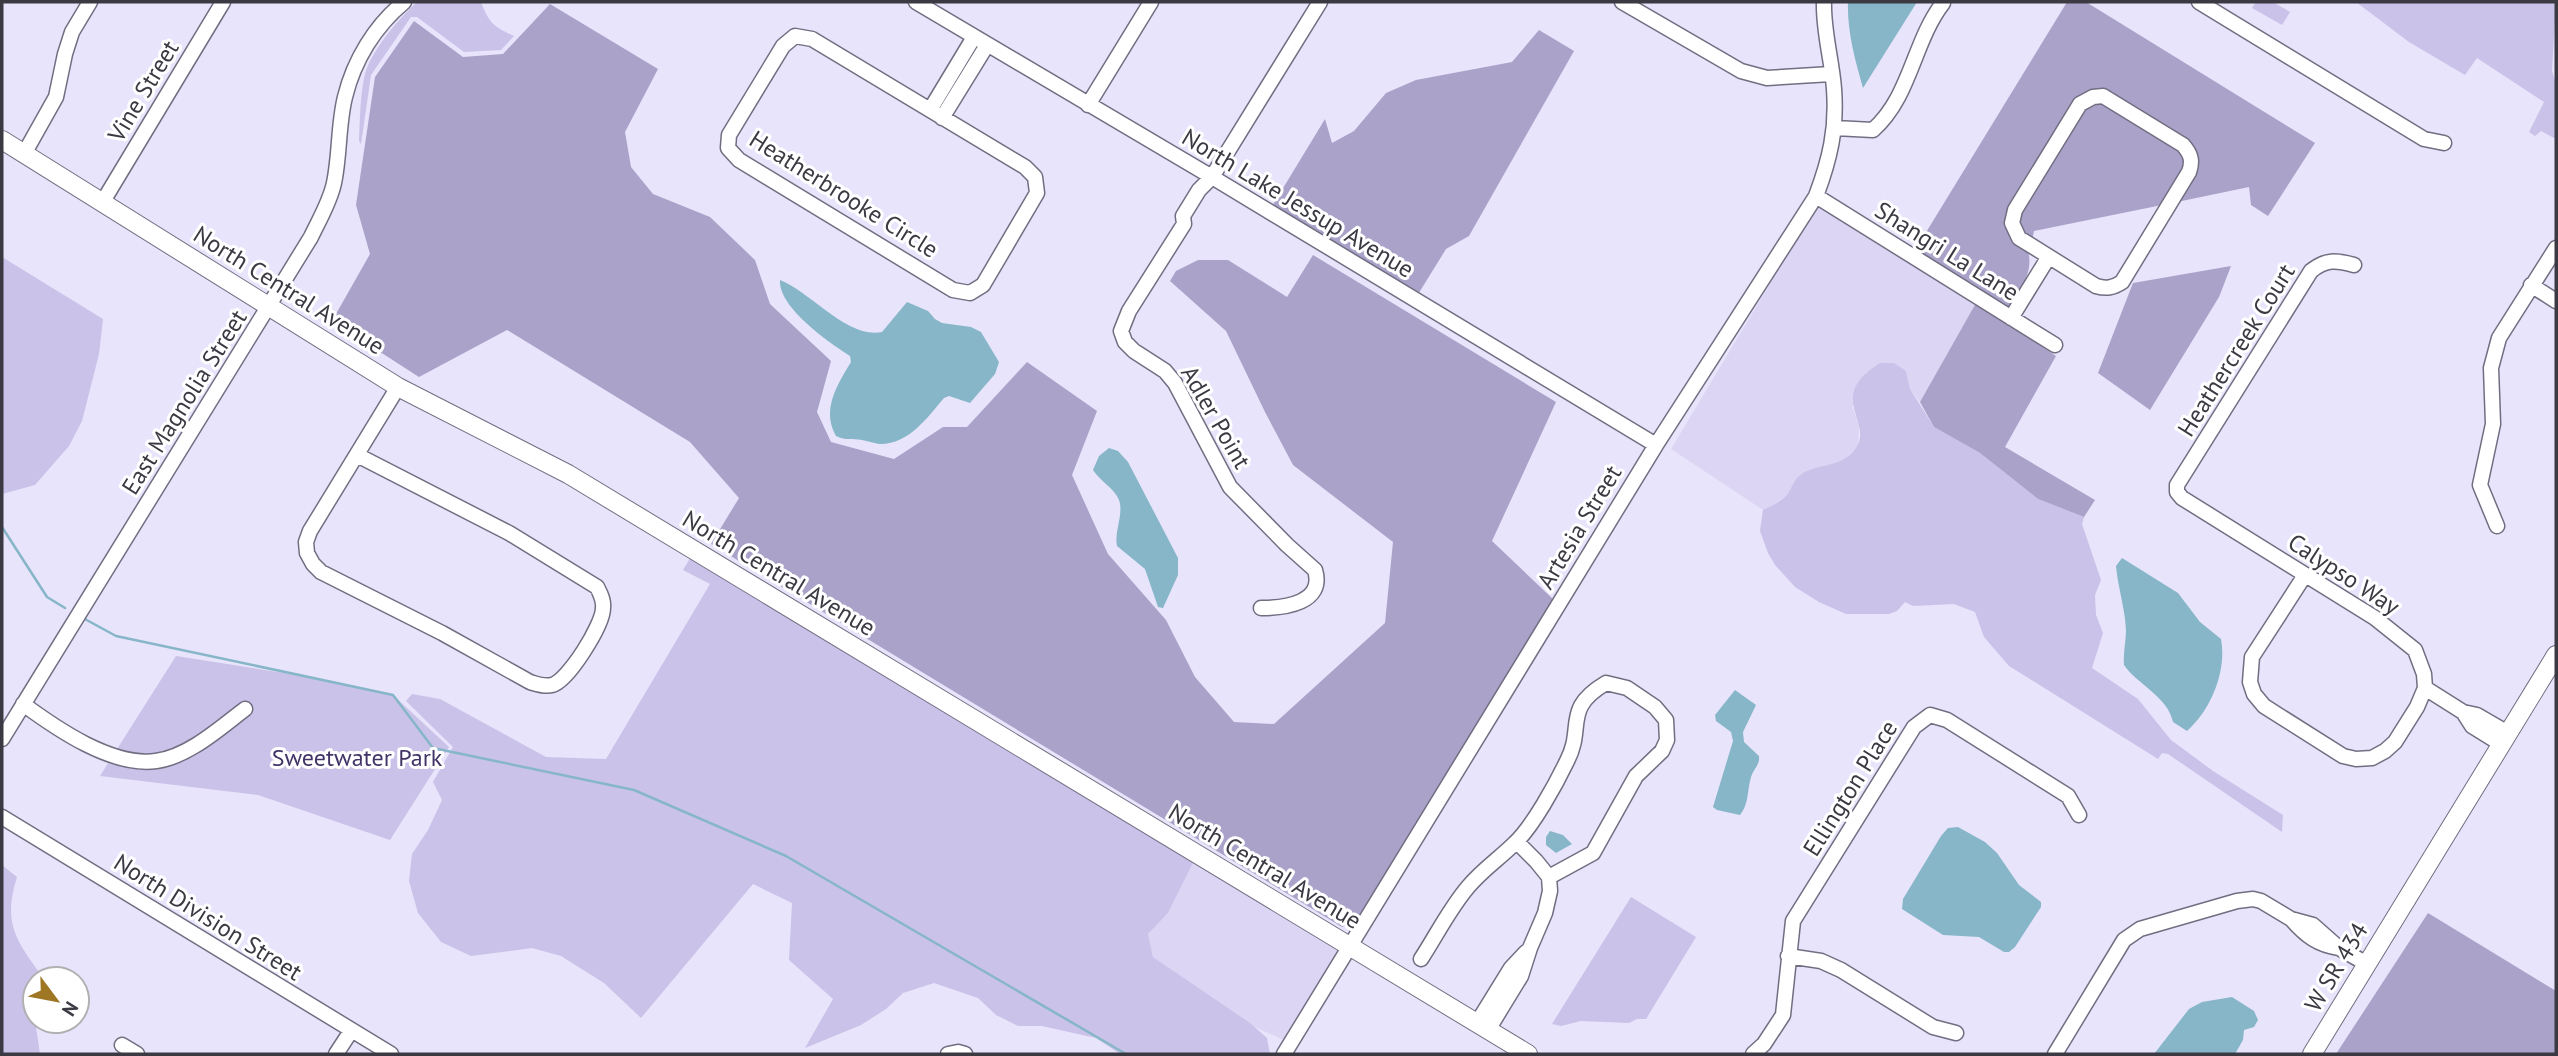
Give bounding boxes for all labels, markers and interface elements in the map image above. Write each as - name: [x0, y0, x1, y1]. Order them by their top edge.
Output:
- street label: Vine Street: [100, 35, 185, 148]
- street label: North Lake Jessup Avenue: [1176, 121, 1420, 285]
- street label: Heatherbrooke Circle: [744, 123, 944, 265]
- street label: Shangri La Lane: [1869, 194, 2025, 308]
- street label: North Central Avenue: [188, 219, 390, 361]
- street label: Heathercreek Court: [2170, 258, 2302, 442]
- street label: East Magnolia Street: [115, 304, 253, 500]
- street label: Adler Point: [1174, 360, 1258, 474]
- street label: Artesia Street: [1530, 459, 1628, 595]
- street label: North Central Avenue: [677, 503, 881, 643]
- street label: Calypso Way: [2282, 526, 2406, 622]
- street label: Ellington Place: [1796, 714, 1904, 862]
- park label: Sweetwater Park: [272, 742, 443, 773]
- street label: North Central Avenue: [1163, 796, 1367, 936]
- street label: North Division Street: [108, 847, 308, 987]
- street label: W SR 434: [2297, 917, 2375, 1017]
- north arrow: [21, 965, 91, 1035]
- text: N: [57, 997, 84, 1021]

